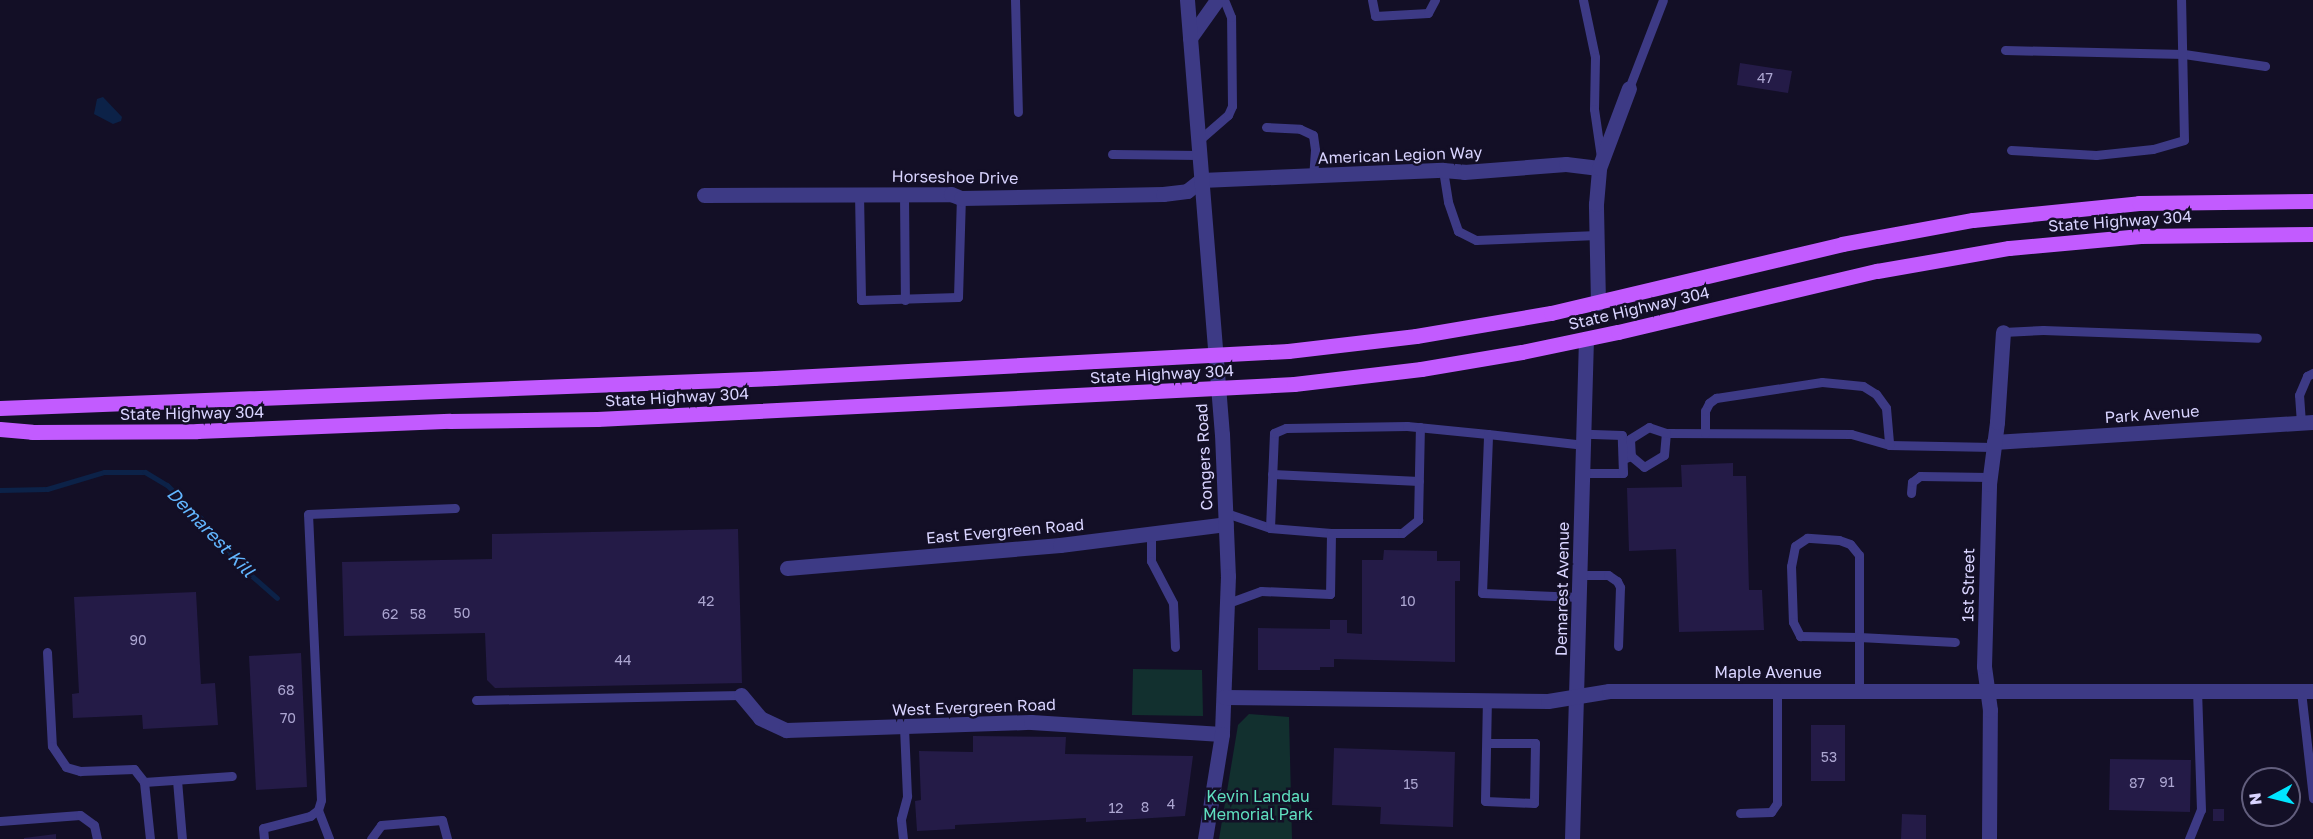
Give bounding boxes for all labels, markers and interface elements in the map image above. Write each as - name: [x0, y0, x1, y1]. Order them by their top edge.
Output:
- house number: 47: [1757, 70, 1773, 86]
- street label: American Legion Way: [1317, 143, 1483, 167]
- street label: Horseshoe Drive: [892, 166, 1018, 188]
- street label: State Highway 304: [2047, 206, 2193, 236]
- street label: State Highway 304: [1567, 282, 1711, 334]
- street label: State Highway 304: [1089, 361, 1235, 387]
- street label: State Highway 304: [604, 384, 750, 410]
- street label: Park Avenue: [2104, 401, 2200, 427]
- street label: State Highway 304: [120, 402, 264, 424]
- street label: Congers Road: [1192, 403, 1216, 511]
- water label: Demarest Kill: [163, 483, 259, 581]
- street label: East Evergreen Road: [925, 515, 1085, 547]
- street label: Demarest Avenue: [1551, 522, 1573, 656]
- street label: 1st Street: [1958, 548, 1978, 622]
- house number: 42: [698, 593, 714, 609]
- house number: 10: [1400, 593, 1416, 609]
- house number: 50: [454, 605, 470, 621]
- house number: 62: [382, 606, 398, 622]
- house number: 58: [410, 606, 426, 622]
- house number: 90: [129, 632, 147, 648]
- house number: 44: [614, 652, 632, 668]
- street label: Maple Avenue: [1714, 662, 1822, 682]
- house number: 68: [277, 682, 295, 698]
- street label: West Evergreen Road: [892, 695, 1056, 719]
- house number: 70: [280, 710, 296, 726]
- house number: 53: [1821, 749, 1837, 765]
- north arrow: [2241, 767, 2301, 827]
- house number: 91: [2159, 774, 2175, 790]
- house number: 87: [2129, 775, 2145, 791]
- house number: 15: [1404, 776, 1418, 792]
- park label: Kevin Landau Memorial Park: [1203, 786, 1313, 824]
- text: N: [2244, 792, 2266, 806]
- house number: 4: [1167, 796, 1175, 812]
- house number: 8: [1141, 799, 1149, 815]
- house number: 12: [1109, 800, 1123, 816]

